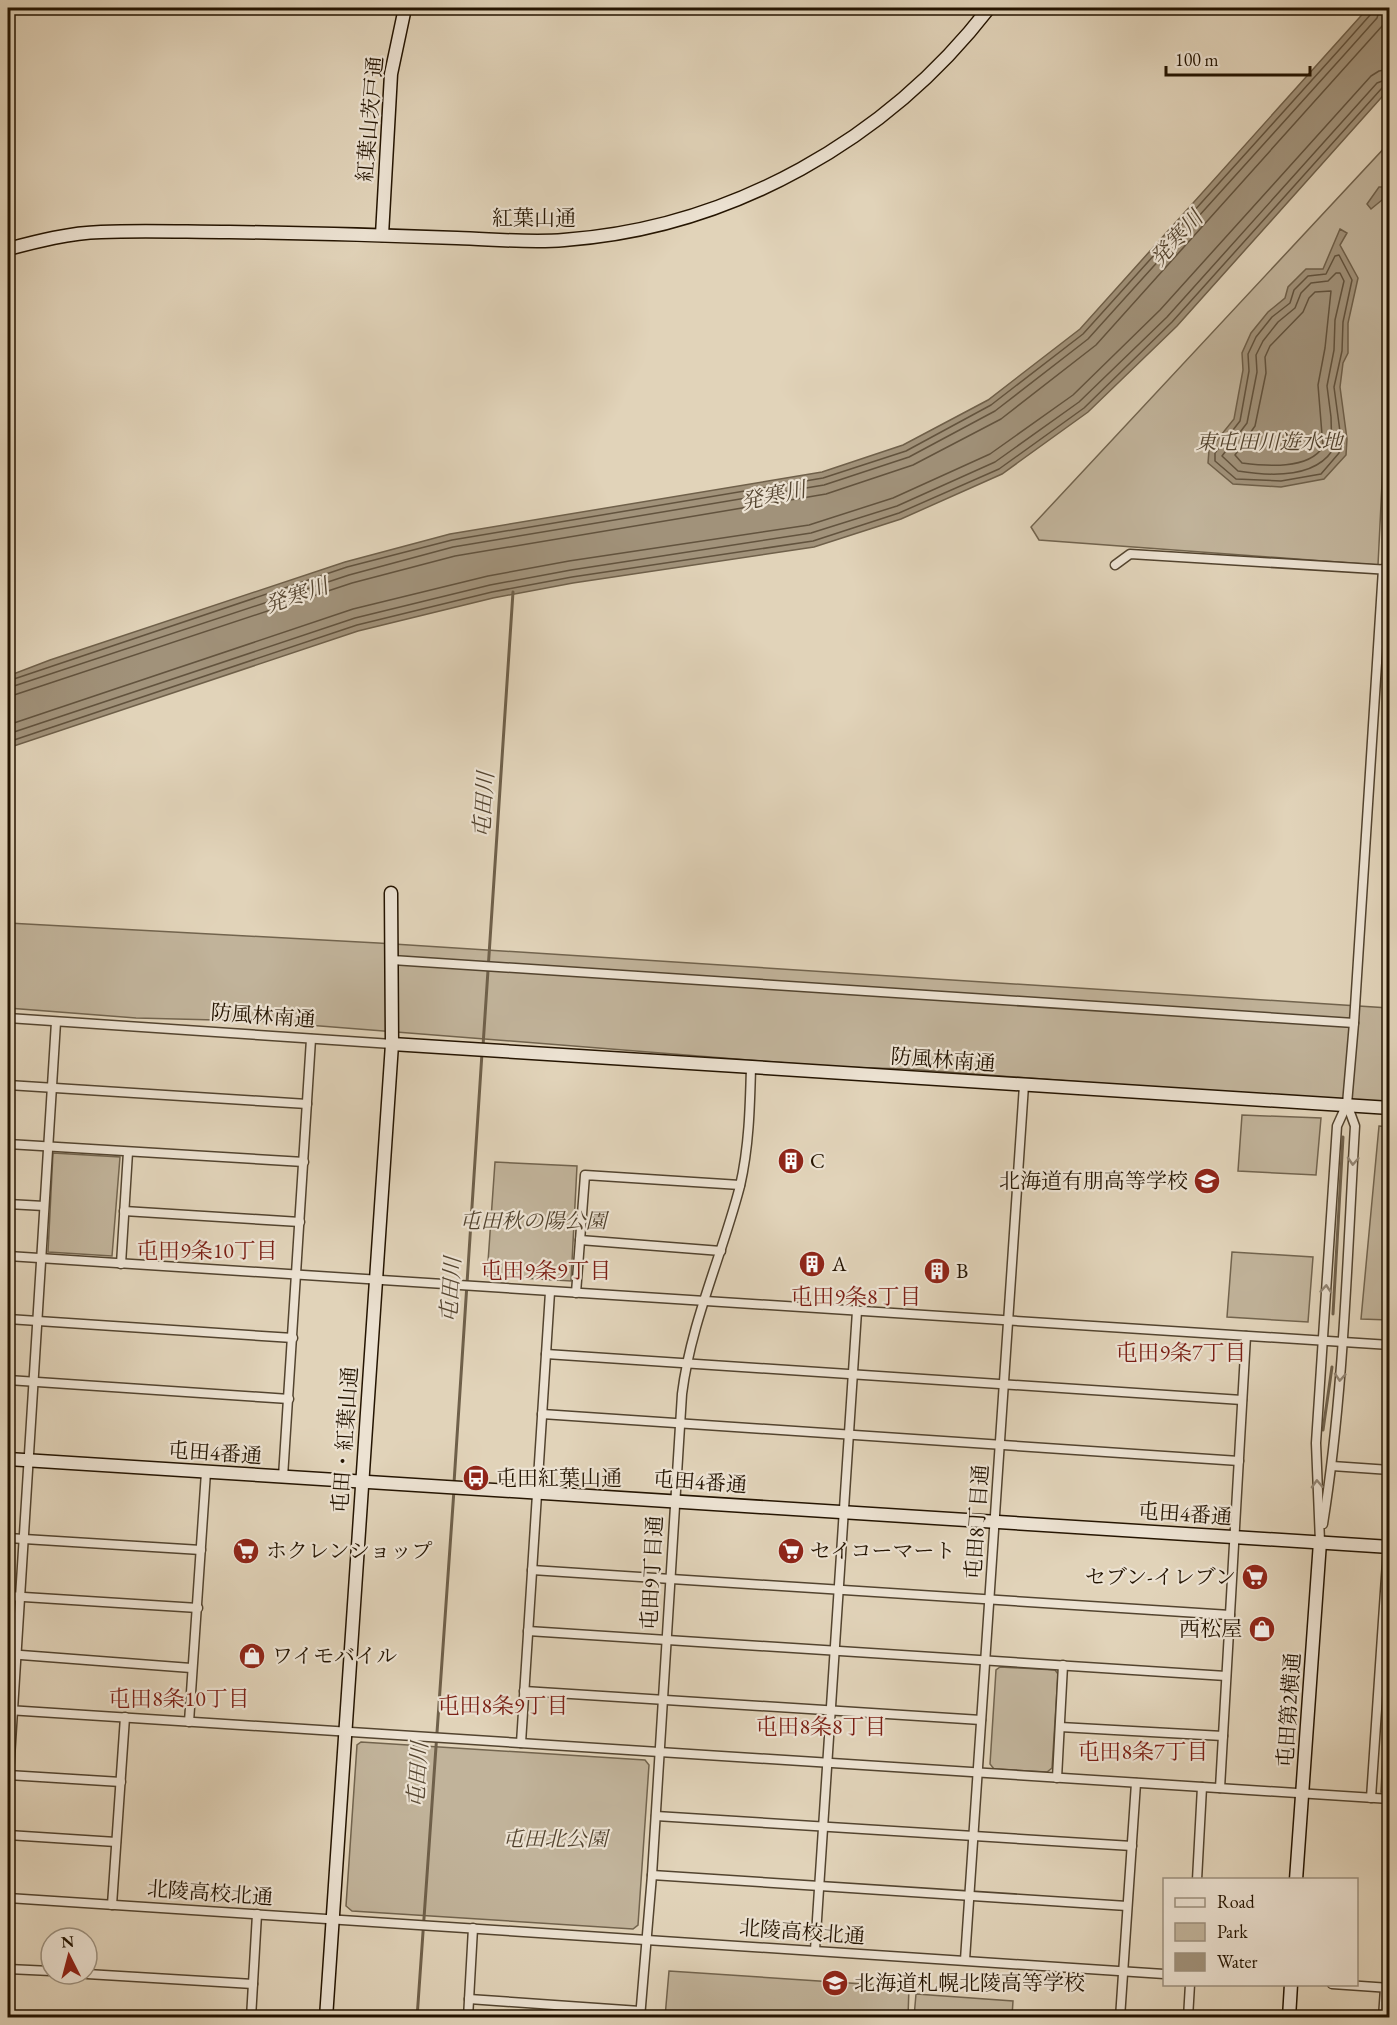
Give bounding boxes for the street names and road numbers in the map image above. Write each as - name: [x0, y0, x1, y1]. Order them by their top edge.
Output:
- street label: 紅葉山茨戸通: [351, 55, 388, 183]
- street label: 紅葉山通: [492, 204, 576, 231]
- street label: 防風林南通: [210, 998, 316, 1033]
- street label: 防風林南通: [890, 1042, 996, 1077]
- street label: 屯田・紅葉山通: [326, 1366, 363, 1514]
- street label: 屯田4番通: [167, 1436, 263, 1469]
- street label: 屯田8丁目通: [959, 1464, 994, 1580]
- street label: 屯田4番通: [652, 1465, 748, 1498]
- street label: 屯田4番通: [1137, 1497, 1233, 1530]
- street label: 屯田9丁目通: [635, 1515, 668, 1631]
- street label: 屯田第2横通: [1271, 1652, 1306, 1768]
- street label: 北陵高校北通: [146, 1875, 274, 1910]
- street label: 北陵高校北通: [738, 1914, 866, 1949]

